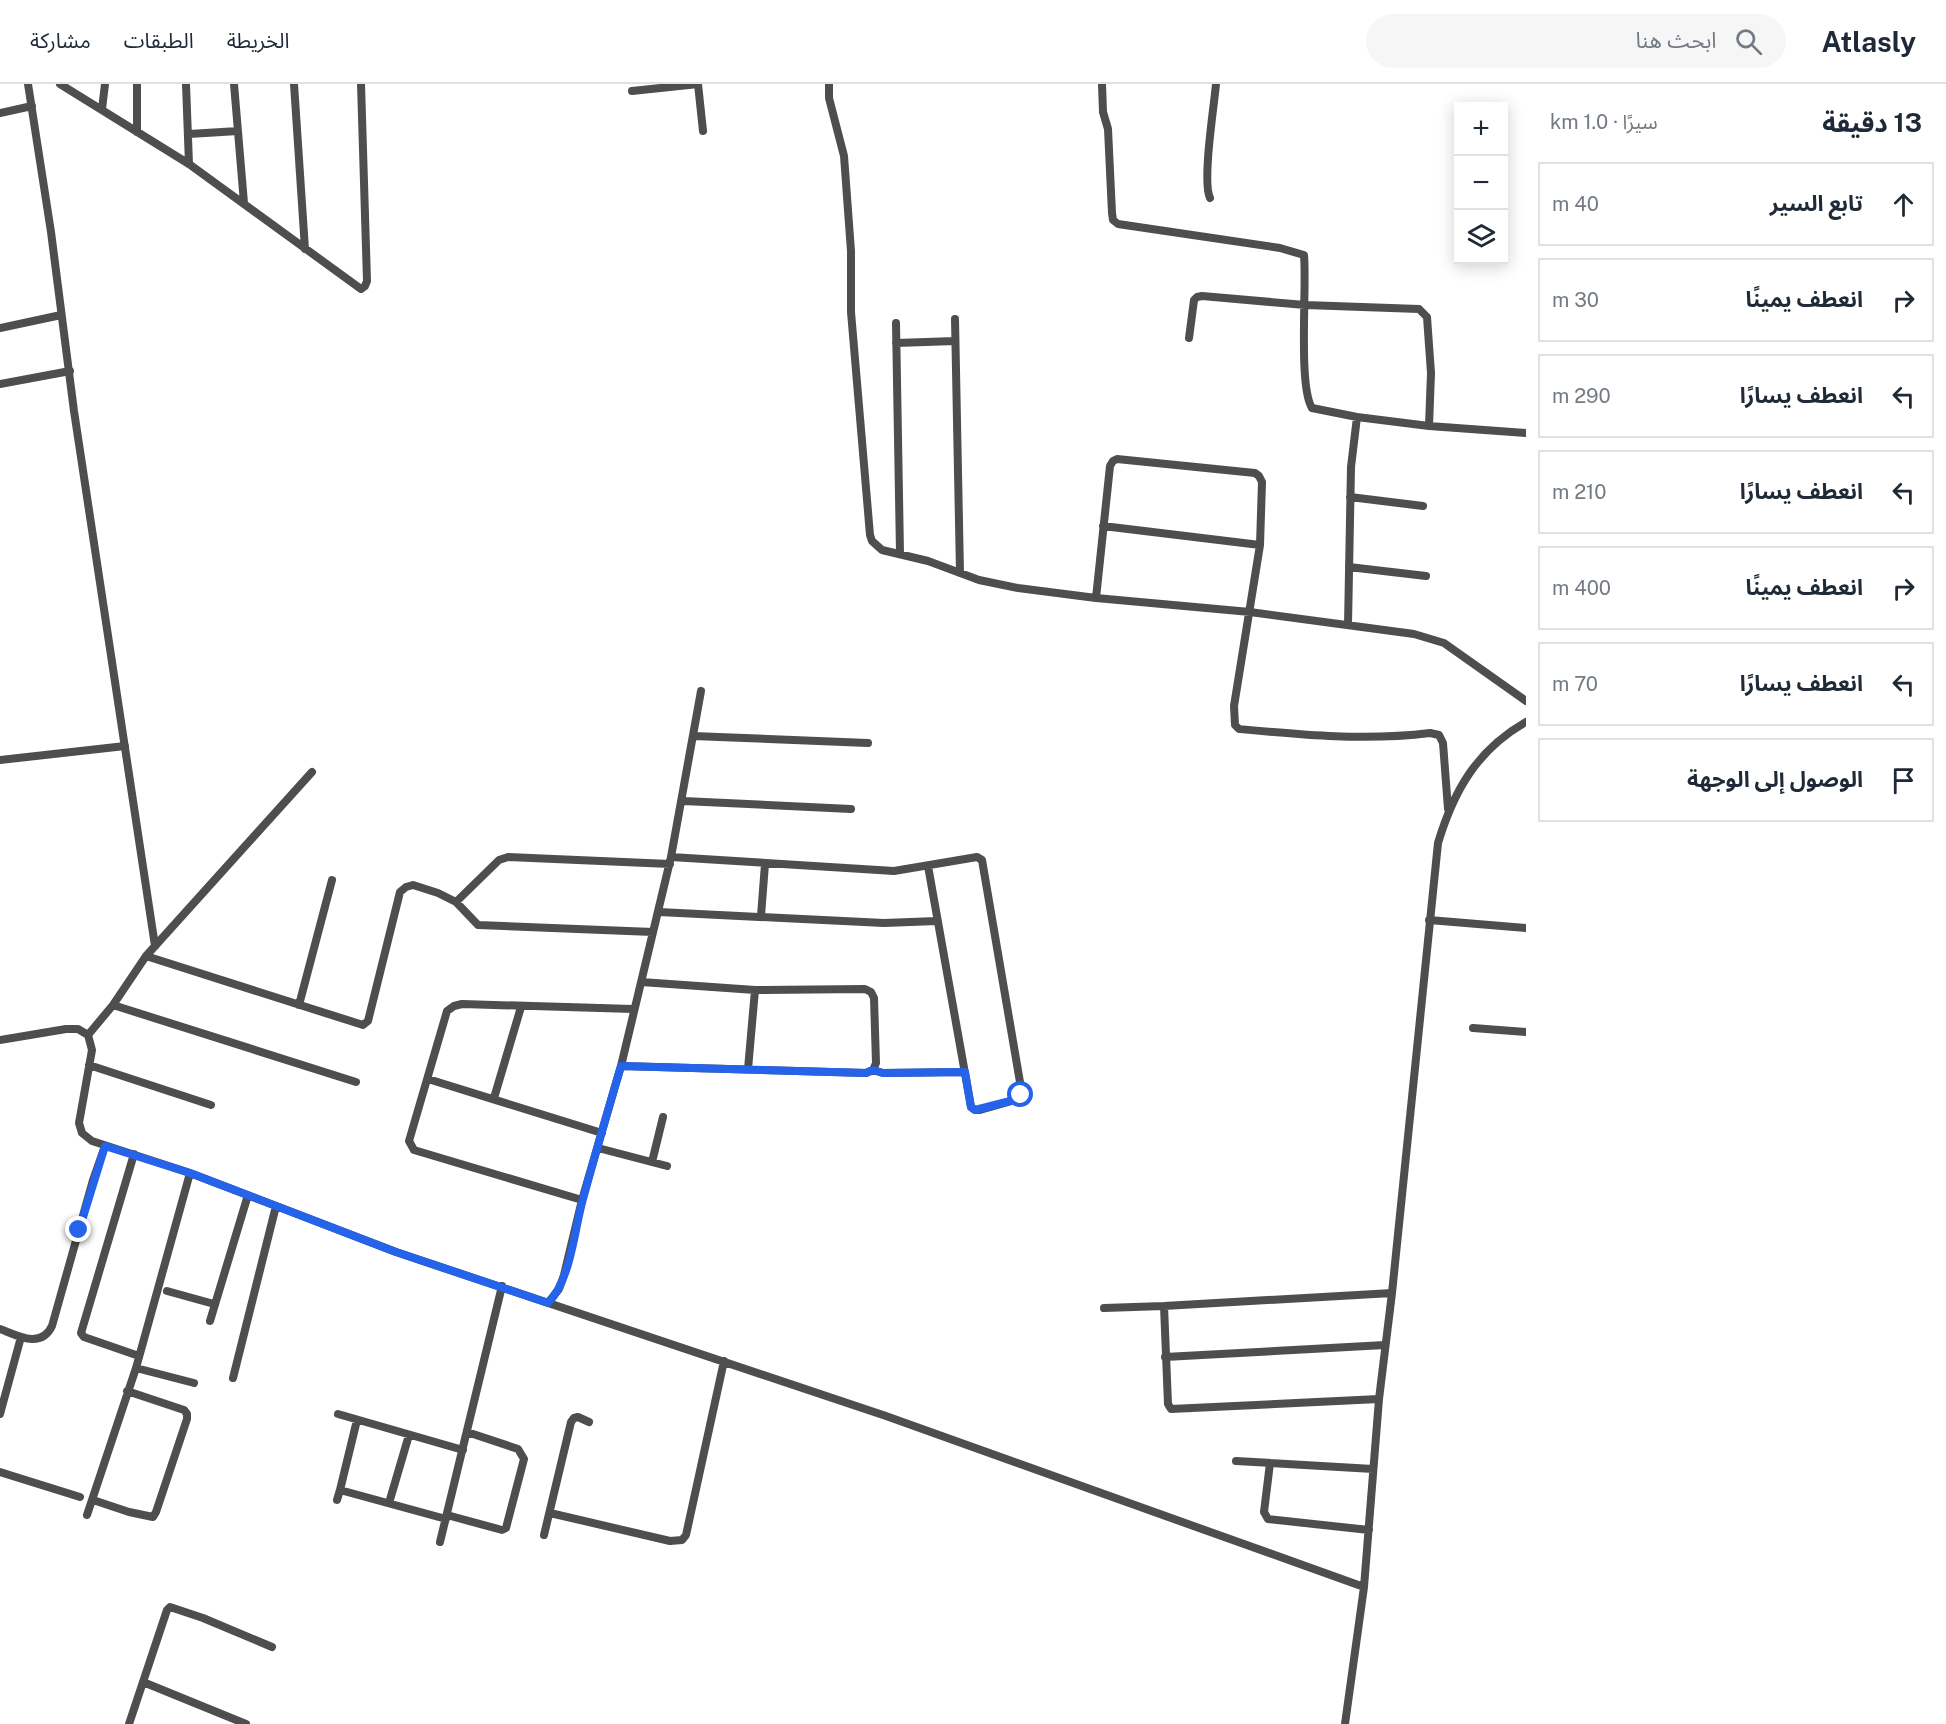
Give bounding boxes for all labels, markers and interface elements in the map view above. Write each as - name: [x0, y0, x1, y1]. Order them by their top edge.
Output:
- search box: [1366, 14, 1786, 68]
- icon: search: [1732, 25, 1765, 58]
- text: Atlasly: [1822, 25, 1916, 58]
- text: ابحث هنا: [1635, 27, 1717, 53]
- text: مشاركة: [30, 28, 91, 53]
- text: الطبقات: [124, 28, 194, 53]
- text: الخريطة: [227, 28, 290, 53]
- map controls: [1454, 102, 1508, 264]
- button: +: [1454, 102, 1508, 156]
- text: 13 دقيقة: [1822, 107, 1922, 138]
- text: سيرًا · 1.0 km: [1550, 110, 1658, 134]
- button: −: [1454, 156, 1508, 210]
- icon: ahead: [1887, 188, 1920, 221]
- text: تابع السير: [1770, 190, 1863, 216]
- text: 40 m: [1552, 192, 1599, 216]
- button: layers: [1454, 210, 1508, 264]
- icon: right: [1887, 284, 1920, 317]
- text: انعطف يمينًا: [1746, 286, 1863, 312]
- text: 30 m: [1552, 288, 1599, 312]
- icon: left: [1887, 380, 1920, 413]
- text: انعطف يسارًا: [1740, 382, 1863, 408]
- text: 290 m: [1552, 384, 1611, 408]
- icon: left: [1887, 476, 1920, 509]
- text: انعطف يسارًا: [1740, 478, 1863, 504]
- text: 210 m: [1552, 480, 1607, 504]
- icon: right: [1887, 572, 1920, 605]
- text: انعطف يمينًا: [1746, 574, 1863, 600]
- text: 400 m: [1552, 576, 1611, 600]
- icon: left: [1887, 668, 1920, 701]
- text: انعطف يسارًا: [1740, 670, 1863, 696]
- text: 70 m: [1552, 672, 1598, 696]
- icon: arrive: [1887, 764, 1920, 797]
- text: الوصول إلى الوجهة: [1687, 766, 1863, 792]
- route start: [1007, 1081, 1033, 1107]
- route end: [65, 1216, 91, 1242]

